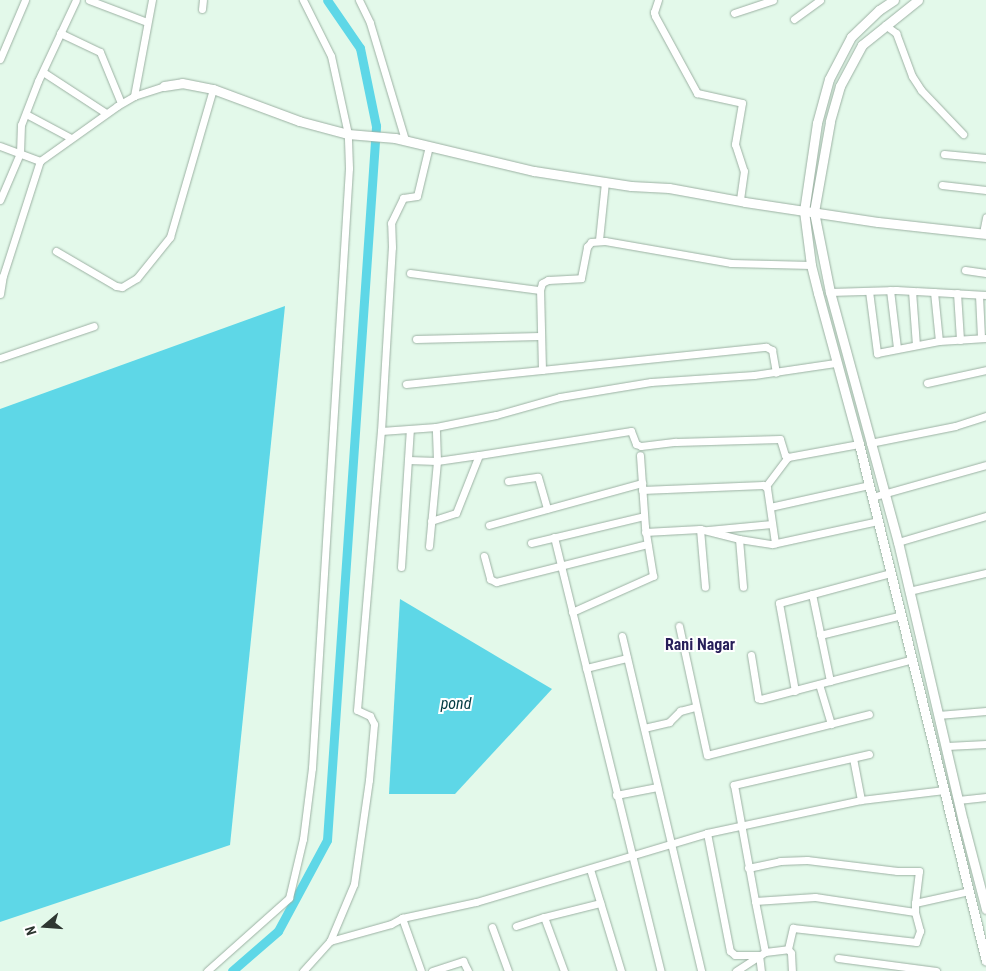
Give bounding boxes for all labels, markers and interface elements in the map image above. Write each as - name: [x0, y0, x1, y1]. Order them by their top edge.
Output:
- district label: Rani Nagar: [665, 635, 735, 655]
- water label: pond: [441, 694, 471, 714]
- north arrow: [20, 901, 70, 951]
- text: N: [22, 924, 40, 937]

